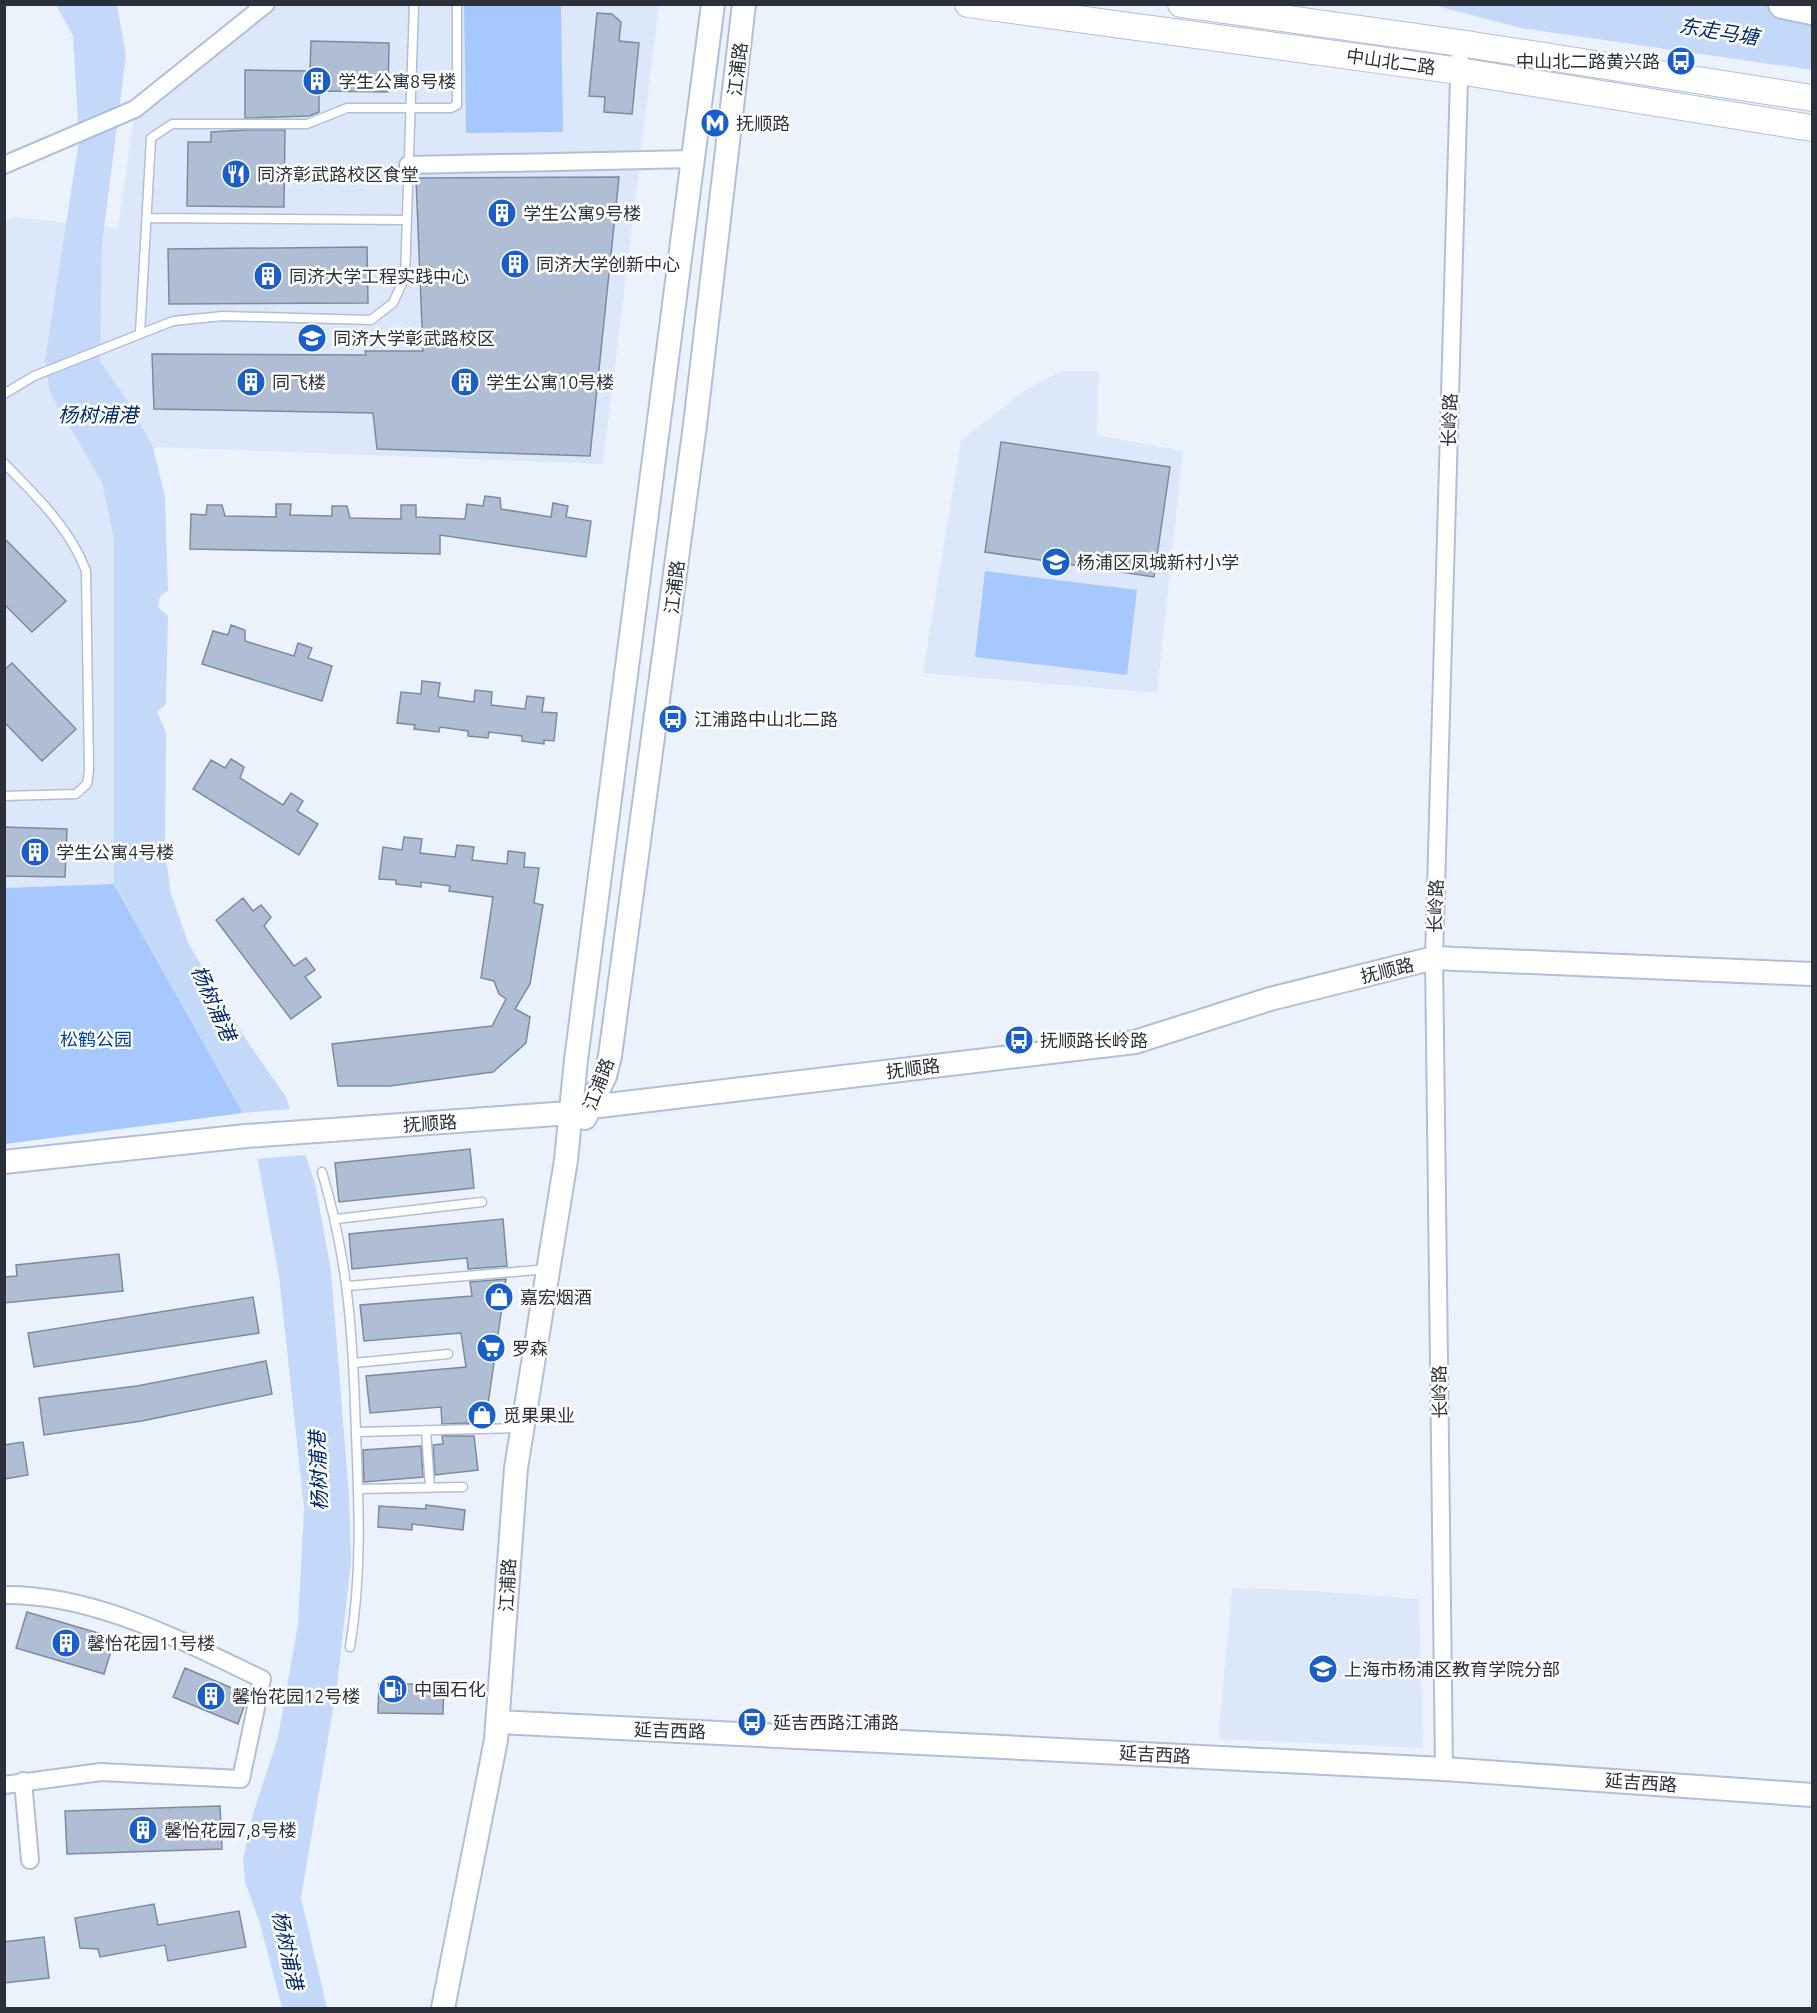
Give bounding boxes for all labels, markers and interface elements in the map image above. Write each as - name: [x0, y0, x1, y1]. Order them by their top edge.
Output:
- water label: 东走马塘: [1678, 13, 1763, 49]
- street label: 江浦路: [724, 41, 750, 97]
- street label: 中山北二路: [1345, 45, 1437, 77]
- bus stop icon: 中山北二路黄兴路: [1665, 45, 1697, 77]
- place label: 中山北二路黄兴路: [1516, 51, 1660, 71]
- building icon: 学生公寓8号楼: [301, 65, 333, 97]
- place label: 学生公寓8号楼: [338, 71, 456, 91]
- metro station icon: 抚顺路: [699, 107, 731, 139]
- place label: 抚顺路: [736, 113, 790, 133]
- restaurant icon: 同济彰武路校区食堂: [220, 158, 252, 190]
- place label: 同济彰武路校区食堂: [257, 164, 419, 184]
- building icon: 学生公寓9号楼: [486, 197, 518, 229]
- place label: 学生公寓9号楼: [523, 203, 641, 223]
- building icon: 同济大学创新中心: [499, 248, 531, 280]
- place label: 同济大学创新中心: [536, 254, 680, 274]
- building icon: 同济大学工程实践中心: [252, 260, 284, 292]
- place label: 同济大学工程实践中心: [289, 266, 469, 286]
- school or university icon: 同济大学彰武路校区: [296, 322, 328, 354]
- place label: 同济大学彰武路校区: [333, 328, 495, 348]
- building icon: 同飞楼: [235, 366, 267, 398]
- building icon: 学生公寓10号楼: [449, 366, 481, 398]
- place label: 同飞楼: [272, 372, 326, 392]
- place label: 学生公寓10号楼: [486, 372, 614, 392]
- street label: 长岭路: [1438, 393, 1460, 447]
- water label: 杨树浦港: [58, 403, 141, 426]
- school or university icon: 杨浦区凤城新村小学: [1040, 546, 1072, 578]
- place label: 杨浦区凤城新村小学: [1077, 552, 1239, 572]
- street label: 江浦路: [661, 559, 687, 615]
- bus stop icon: 江浦路中山北二路: [657, 703, 689, 735]
- place label: 江浦路中山北二路: [694, 709, 838, 729]
- building icon: 学生公寓4号楼: [19, 836, 51, 868]
- place label: 学生公寓4号楼: [56, 842, 174, 862]
- street label: 长岭路: [1424, 879, 1446, 933]
- street label: 抚顺路: [1358, 954, 1416, 986]
- water label: 杨树浦港: [187, 962, 242, 1047]
- bus stop icon: 抚顺路长岭路: [1003, 1024, 1035, 1056]
- park label: 松鹤公园: [60, 1029, 132, 1049]
- place label: 抚顺路长岭路: [1040, 1030, 1148, 1050]
- street label: 江浦路: [579, 1055, 617, 1113]
- street label: 抚顺路: [885, 1055, 941, 1081]
- street label: 抚顺路: [402, 1111, 458, 1135]
- shop icon: 嘉宏烟酒: [483, 1281, 515, 1313]
- place label: 嘉宏烟酒: [520, 1287, 592, 1307]
- supermarket icon: 罗森: [475, 1332, 507, 1364]
- place label: 罗森: [512, 1338, 548, 1358]
- street label: 长岭路: [1429, 1365, 1449, 1419]
- shop icon: 觅果果业: [466, 1399, 498, 1431]
- place label: 觅果果业: [503, 1405, 575, 1425]
- water label: 杨树浦港: [305, 1428, 331, 1511]
- street label: 江浦路: [496, 1558, 518, 1612]
- building icon: 馨怡花园11号楼: [50, 1627, 82, 1659]
- place label: 馨怡花园11号楼: [87, 1633, 215, 1653]
- school or university icon: 上海市杨浦区教育学院分部: [1307, 1653, 1339, 1685]
- place label: 上海市杨浦区教育学院分部: [1344, 1659, 1560, 1679]
- fuel station icon: 中国石化: [377, 1673, 409, 1705]
- place label: 中国石化: [414, 1679, 486, 1699]
- building icon: 馨怡花园12号楼: [195, 1680, 227, 1712]
- place label: 馨怡花园12号楼: [232, 1686, 360, 1706]
- bus stop icon: 延吉西路江浦路: [736, 1706, 768, 1738]
- place label: 延吉西路江浦路: [773, 1712, 899, 1732]
- street label: 延吉西路: [634, 1719, 706, 1741]
- street label: 延吉西路: [1119, 1742, 1191, 1766]
- street label: 延吉西路: [1604, 1770, 1678, 1794]
- building icon: 馨怡花园7,8号楼: [127, 1814, 159, 1846]
- place label: 馨怡花园7,8号楼: [164, 1820, 297, 1840]
- water label: 杨树浦港: [268, 1908, 308, 1994]

